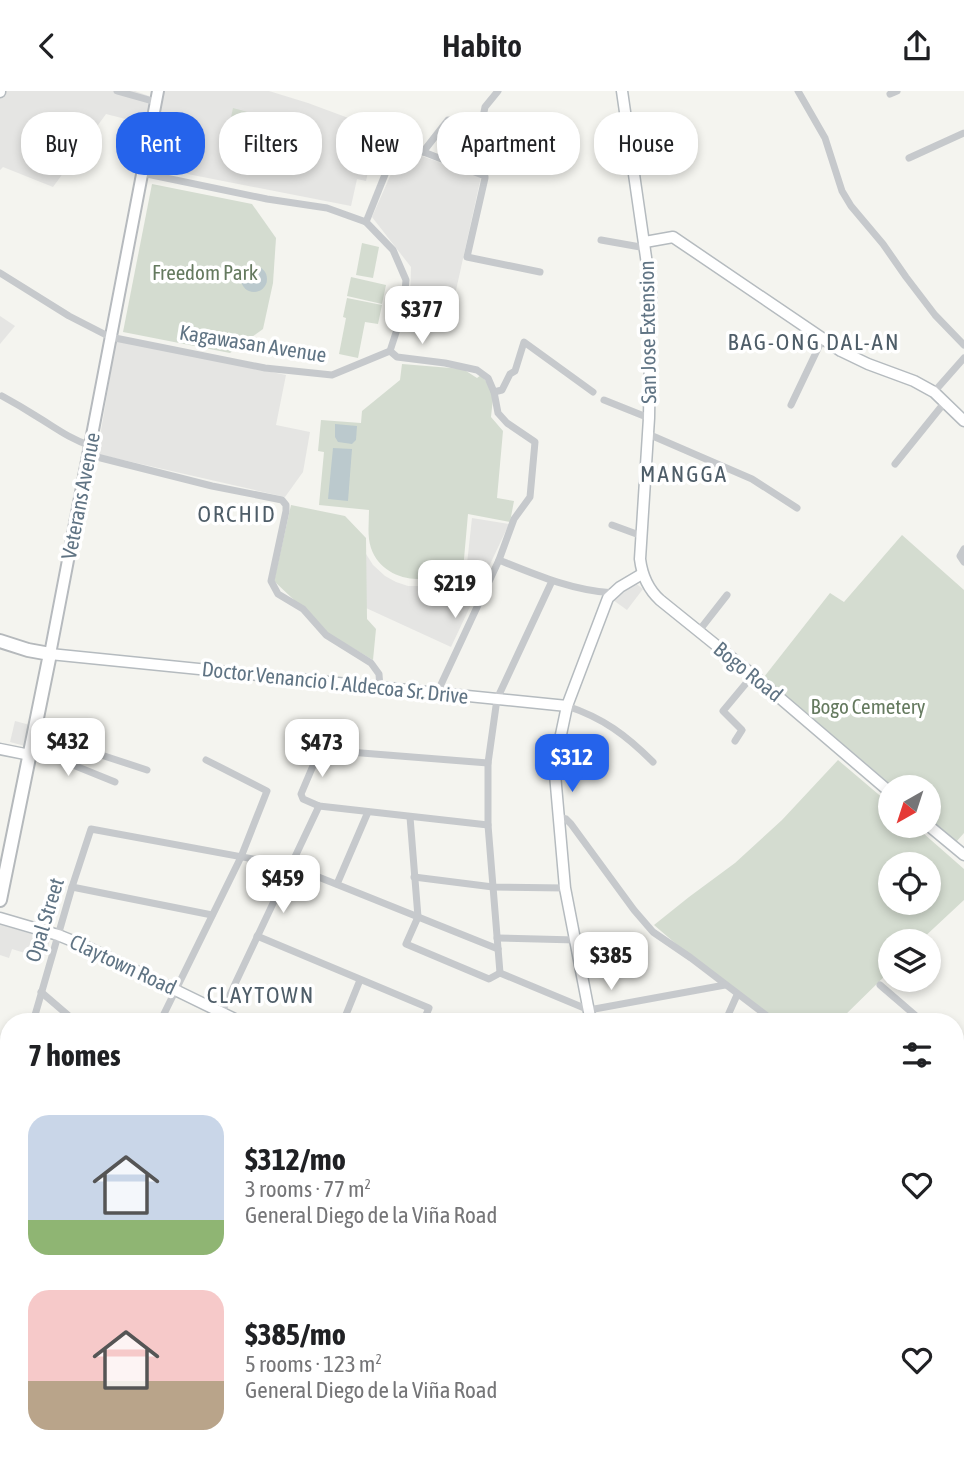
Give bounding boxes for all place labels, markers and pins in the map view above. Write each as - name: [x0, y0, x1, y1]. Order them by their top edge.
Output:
- pin: $377: [381, 287, 463, 346]
- pin: $219: [414, 561, 496, 620]
- pin: $432: [27, 719, 109, 778]
- pin: $473: [281, 719, 363, 779]
- pin: $312: [531, 735, 613, 794]
- pin: $459: [242, 855, 324, 915]
- pin: $385: [570, 933, 652, 992]

